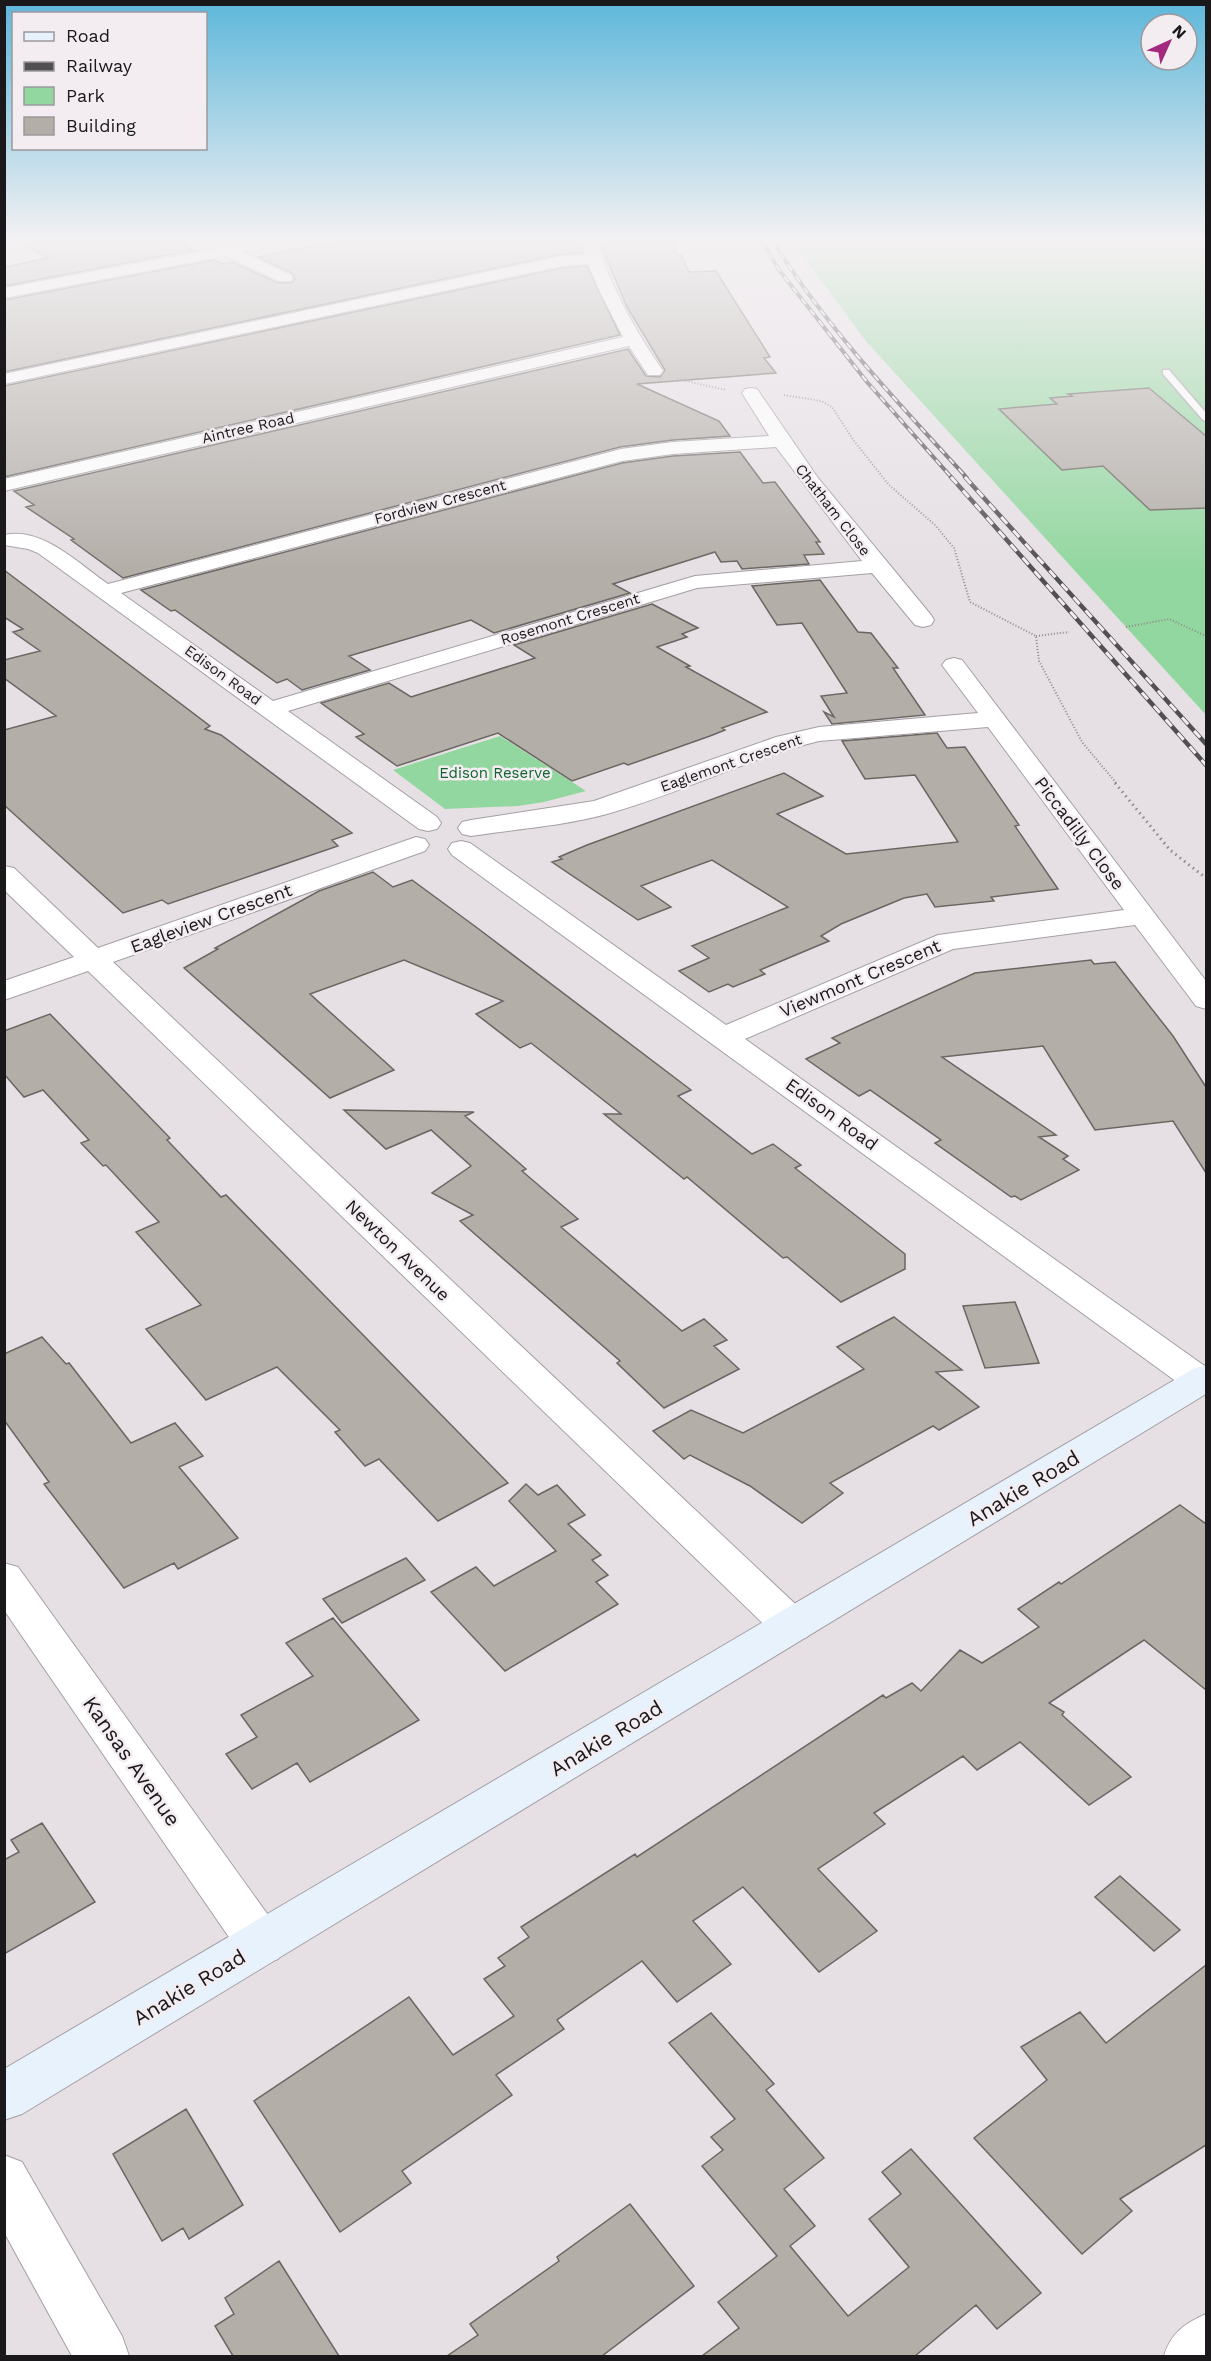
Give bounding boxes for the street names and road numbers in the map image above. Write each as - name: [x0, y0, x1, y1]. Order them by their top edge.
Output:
- street label: Aintree Road: [200, 409, 296, 447]
- street label: Chatham Close: [792, 460, 874, 560]
- street label: Fordview Crescent: [372, 476, 508, 528]
- street label: Rosemont Crescent: [498, 589, 642, 649]
- street label: Edison Road: [181, 641, 265, 709]
- street label: Eaglemont Crescent: [658, 730, 805, 796]
- street label: Piccadilly Close: [1031, 772, 1129, 894]
- street label: Eagleview Crescent: [127, 879, 295, 957]
- street label: Viewmont Crescent: [776, 934, 944, 1021]
- street label: Edison Road: [782, 1074, 882, 1154]
- street label: Newton Avenue: [341, 1195, 455, 1305]
- street label: Anakie Road: [962, 1445, 1084, 1531]
- street label: Kansas Avenue: [78, 1691, 186, 1831]
- street label: Anakie Road: [545, 1695, 667, 1781]
- street label: Anakie Road: [128, 1944, 250, 2030]

